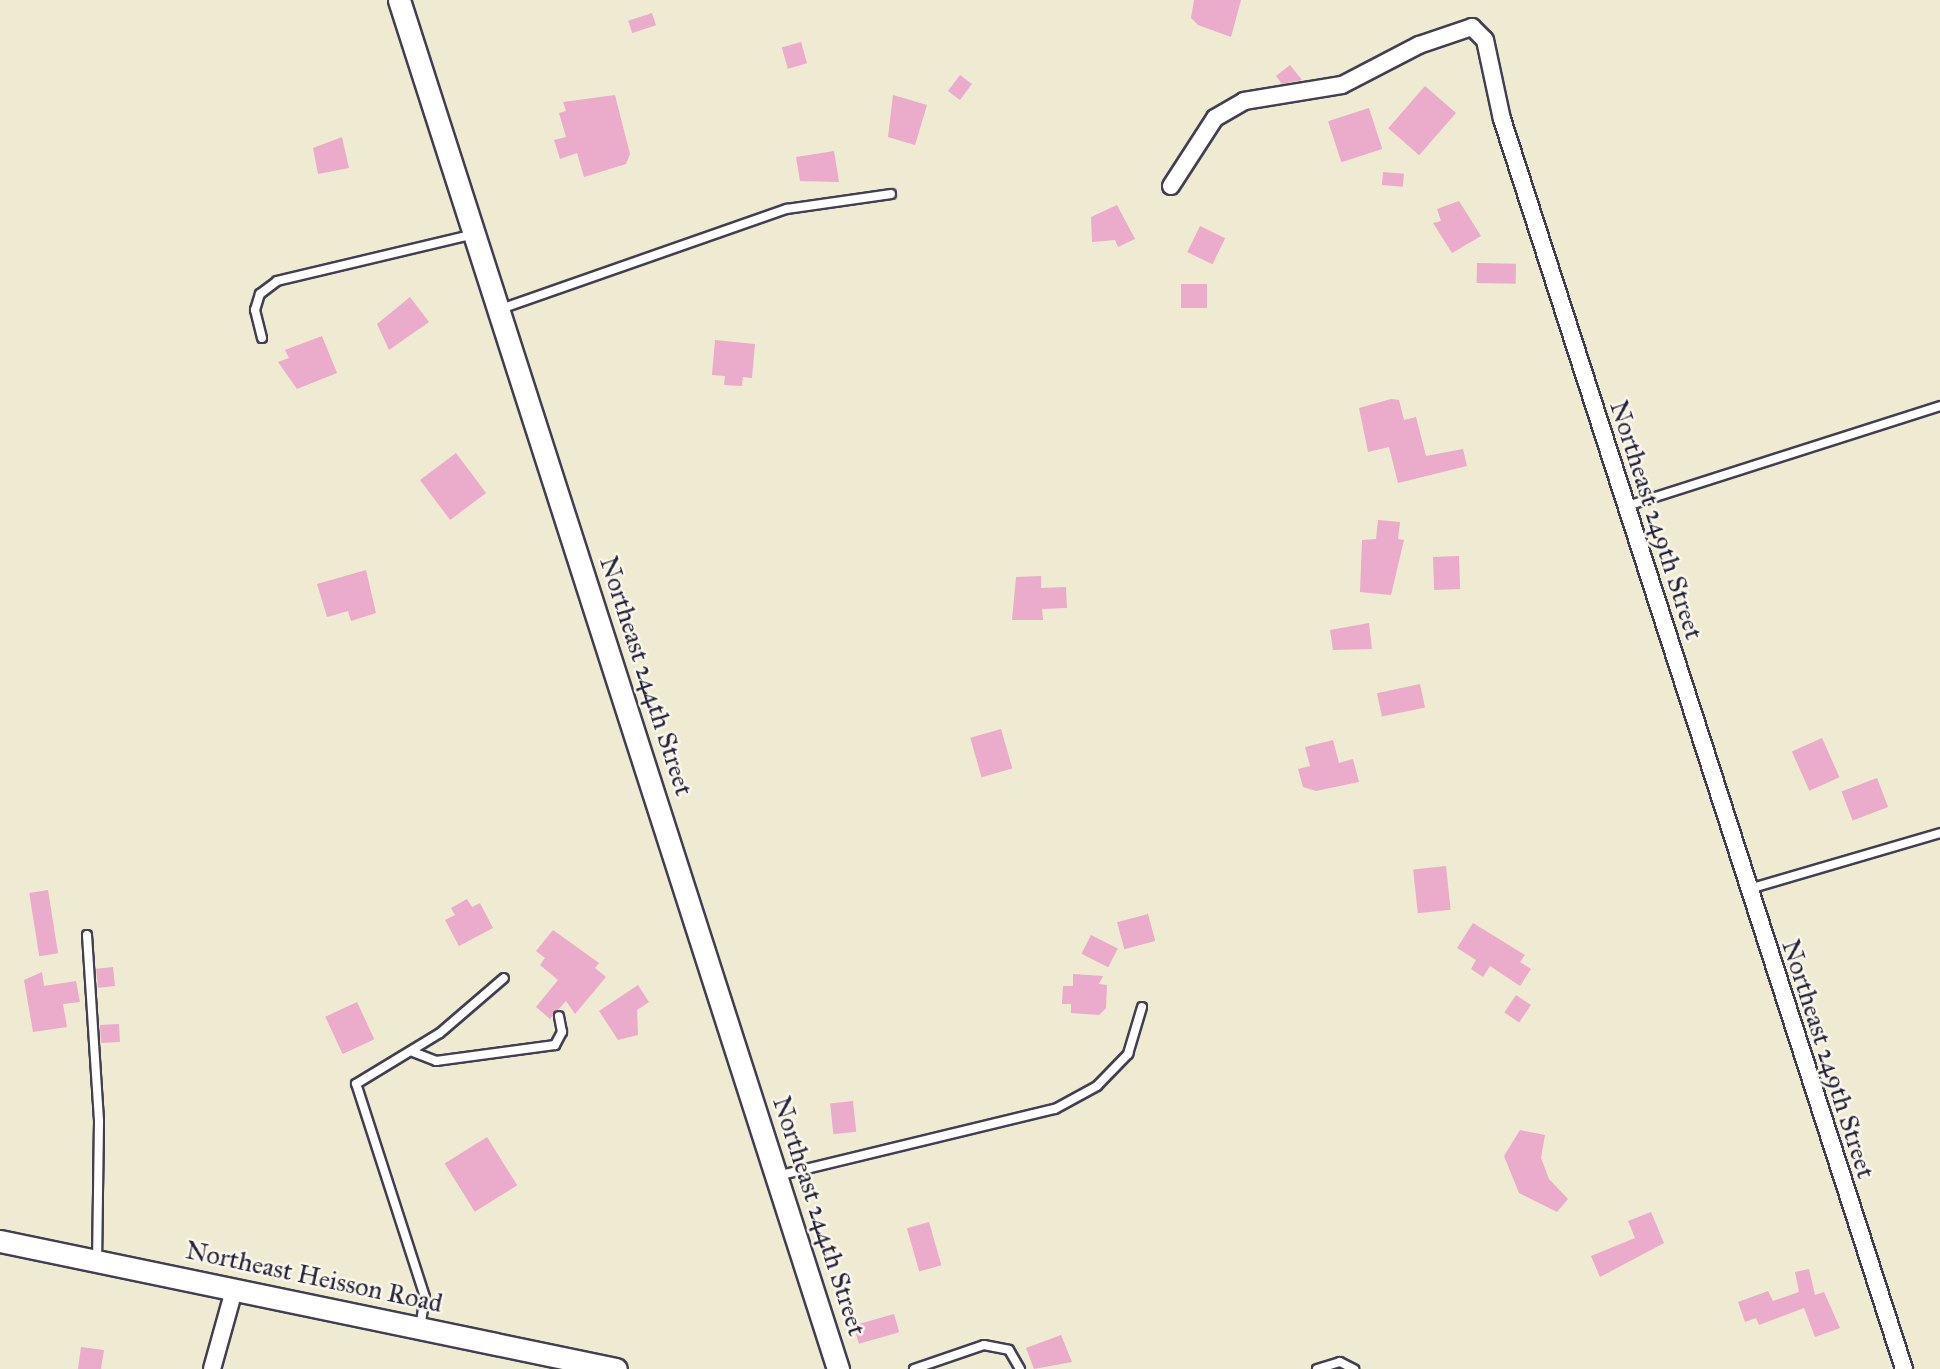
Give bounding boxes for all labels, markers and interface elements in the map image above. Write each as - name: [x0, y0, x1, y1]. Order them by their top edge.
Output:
- street label: Northeast 249th Street: [1603, 397, 1709, 643]
- street label: Northeast 244th Street: [593, 552, 699, 800]
- street label: Northeast 249th Street: [1775, 936, 1881, 1182]
- street label: Northeast 244th Street: [766, 1092, 872, 1340]
- street label: Northeast Heisson Road: [183, 1235, 445, 1319]

